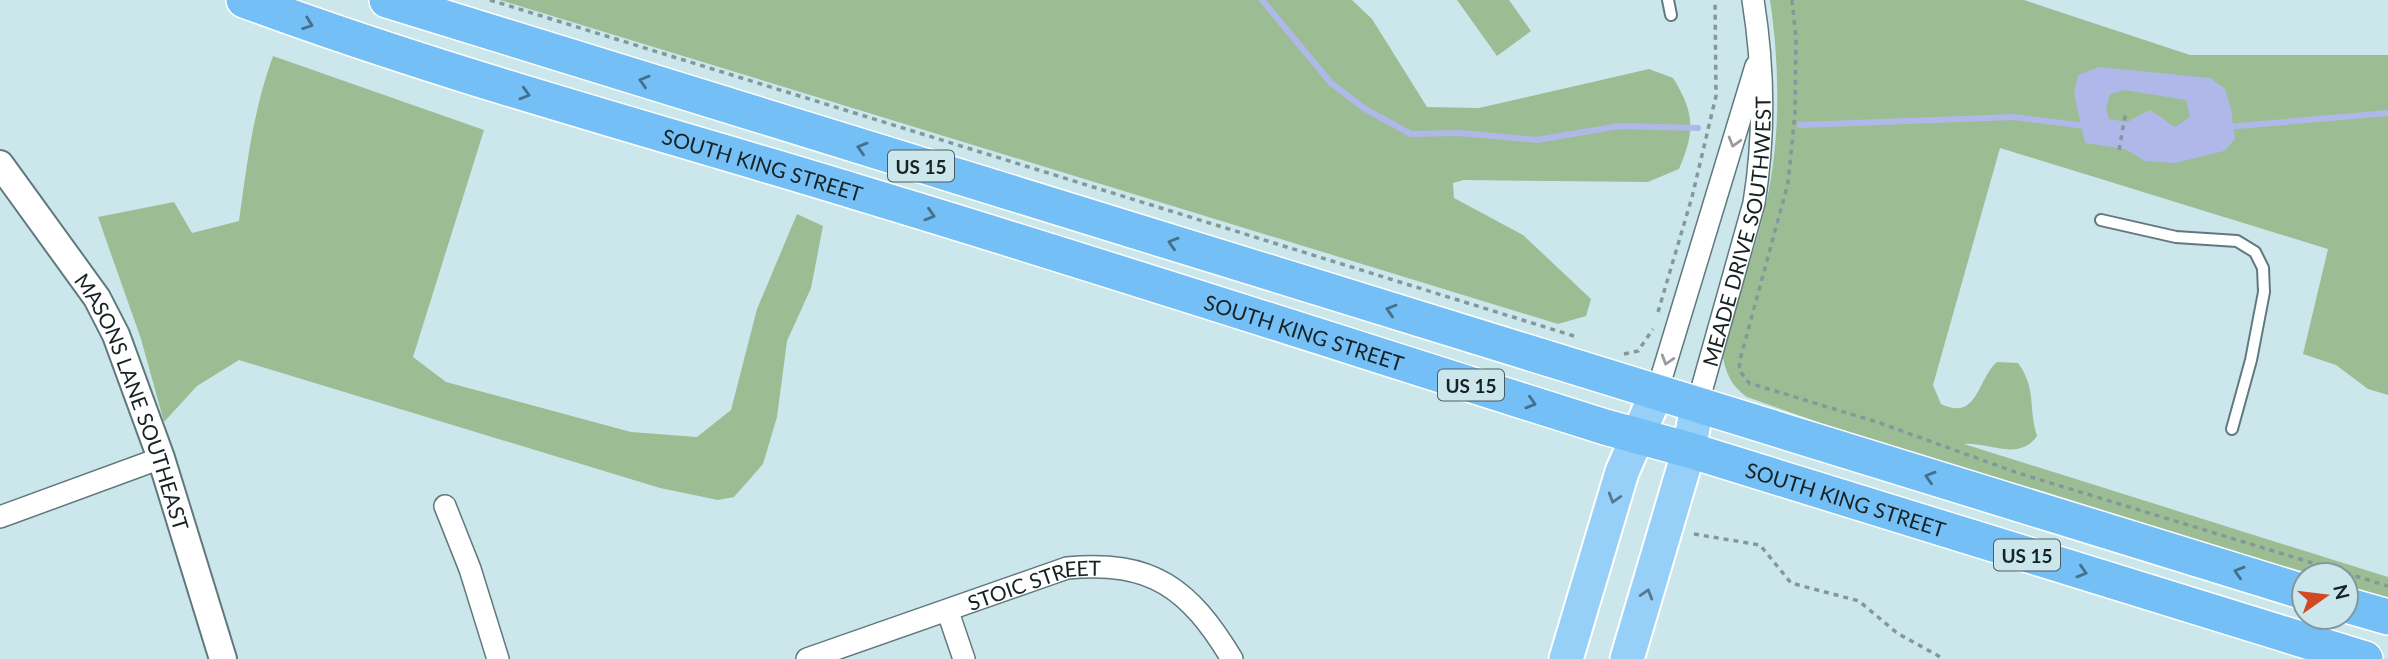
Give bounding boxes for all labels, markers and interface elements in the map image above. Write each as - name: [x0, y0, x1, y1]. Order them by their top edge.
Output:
- one-way arrow: [302, 16, 314, 30]
- one-way arrow: [639, 74, 651, 89]
- one-way arrow: [518, 85, 530, 100]
- street label: MEADE DRIVE SOUTHWEST: [1696, 96, 1774, 369]
- street label: SOUTH KING STREET: [659, 122, 866, 206]
- one-way arrow: [1727, 136, 1742, 148]
- one-way arrow: [856, 142, 868, 157]
- road number: US 15: [888, 150, 954, 182]
- one-way arrow: [924, 207, 936, 221]
- one-way arrow: [1167, 237, 1179, 252]
- street label: MASONS LANE SOUTHEAST: [70, 268, 195, 534]
- street label: SOUTH KING STREET: [1201, 288, 1408, 375]
- one-way arrow: [1385, 303, 1397, 318]
- one-way arrow: [1660, 354, 1675, 366]
- road number: US 15: [1438, 370, 1504, 400]
- one-way arrow: [1525, 395, 1537, 410]
- street label: SOUTH KING STREET: [1743, 456, 1950, 541]
- one-way arrow: [1924, 471, 1936, 486]
- one-way arrow: [1608, 492, 1623, 504]
- road number: US 15: [1994, 540, 2060, 570]
- street label: STOIC STREET: [964, 554, 1102, 614]
- north arrow: [2290, 561, 2360, 631]
- one-way arrow: [2075, 564, 2087, 578]
- one-way arrow: [2233, 565, 2245, 580]
- text: N: [2329, 582, 2355, 602]
- one-way arrow: [1638, 588, 1653, 600]

